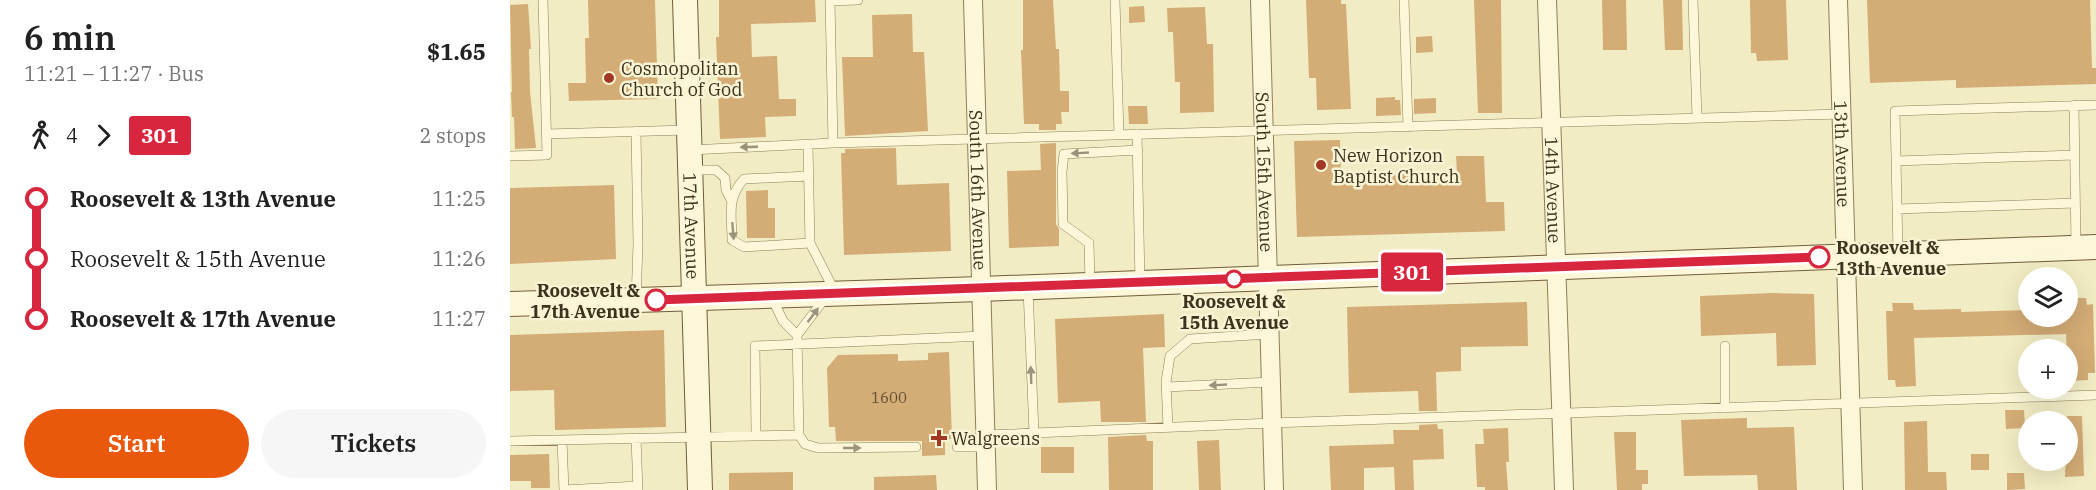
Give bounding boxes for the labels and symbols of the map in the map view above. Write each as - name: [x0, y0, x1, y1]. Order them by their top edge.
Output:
- place label: Cosmopolitan Church of God: [621, 57, 742, 101]
- marker: Cosmopolitan Church of God: [602, 71, 616, 85]
- street label: South 15th Avenue: [1251, 91, 1279, 252]
- street label: 13th Avenue: [1830, 100, 1856, 208]
- street label: South 16th Avenue: [965, 109, 992, 270]
- street label: 14th Avenue: [1540, 136, 1567, 244]
- one-way arrow: [740, 143, 759, 152]
- place label: New Horizon Baptist Church: [1333, 144, 1460, 188]
- one-way arrow: [1070, 149, 1089, 158]
- marker: New Horizon Baptist Church: [1314, 158, 1328, 172]
- street label: 17th Avenue: [679, 172, 705, 280]
- one-way arrow: [728, 222, 738, 241]
- place label: Roosevelt & 13th Avenue: [1836, 236, 1946, 280]
- marker: Roosevelt & 13th Avenue: [1808, 246, 1830, 268]
- line badge: 301: [1378, 252, 1446, 292]
- marker: Roosevelt & 15th Avenue: [1225, 270, 1243, 288]
- place label: Roosevelt & 17th Avenue: [530, 279, 641, 323]
- marker: Roosevelt & 17th Avenue: [645, 289, 667, 311]
- place label: Roosevelt & 15th Avenue: [1179, 290, 1289, 334]
- one-way arrow: [806, 307, 818, 322]
- one-way arrow: [1027, 365, 1036, 384]
- one-way arrow: [1209, 380, 1228, 389]
- house number: 1600: [871, 388, 907, 407]
- place label: Walgreens: [951, 427, 1040, 450]
- marker: Walgreens: [932, 431, 946, 445]
- one-way arrow: [843, 443, 862, 452]

